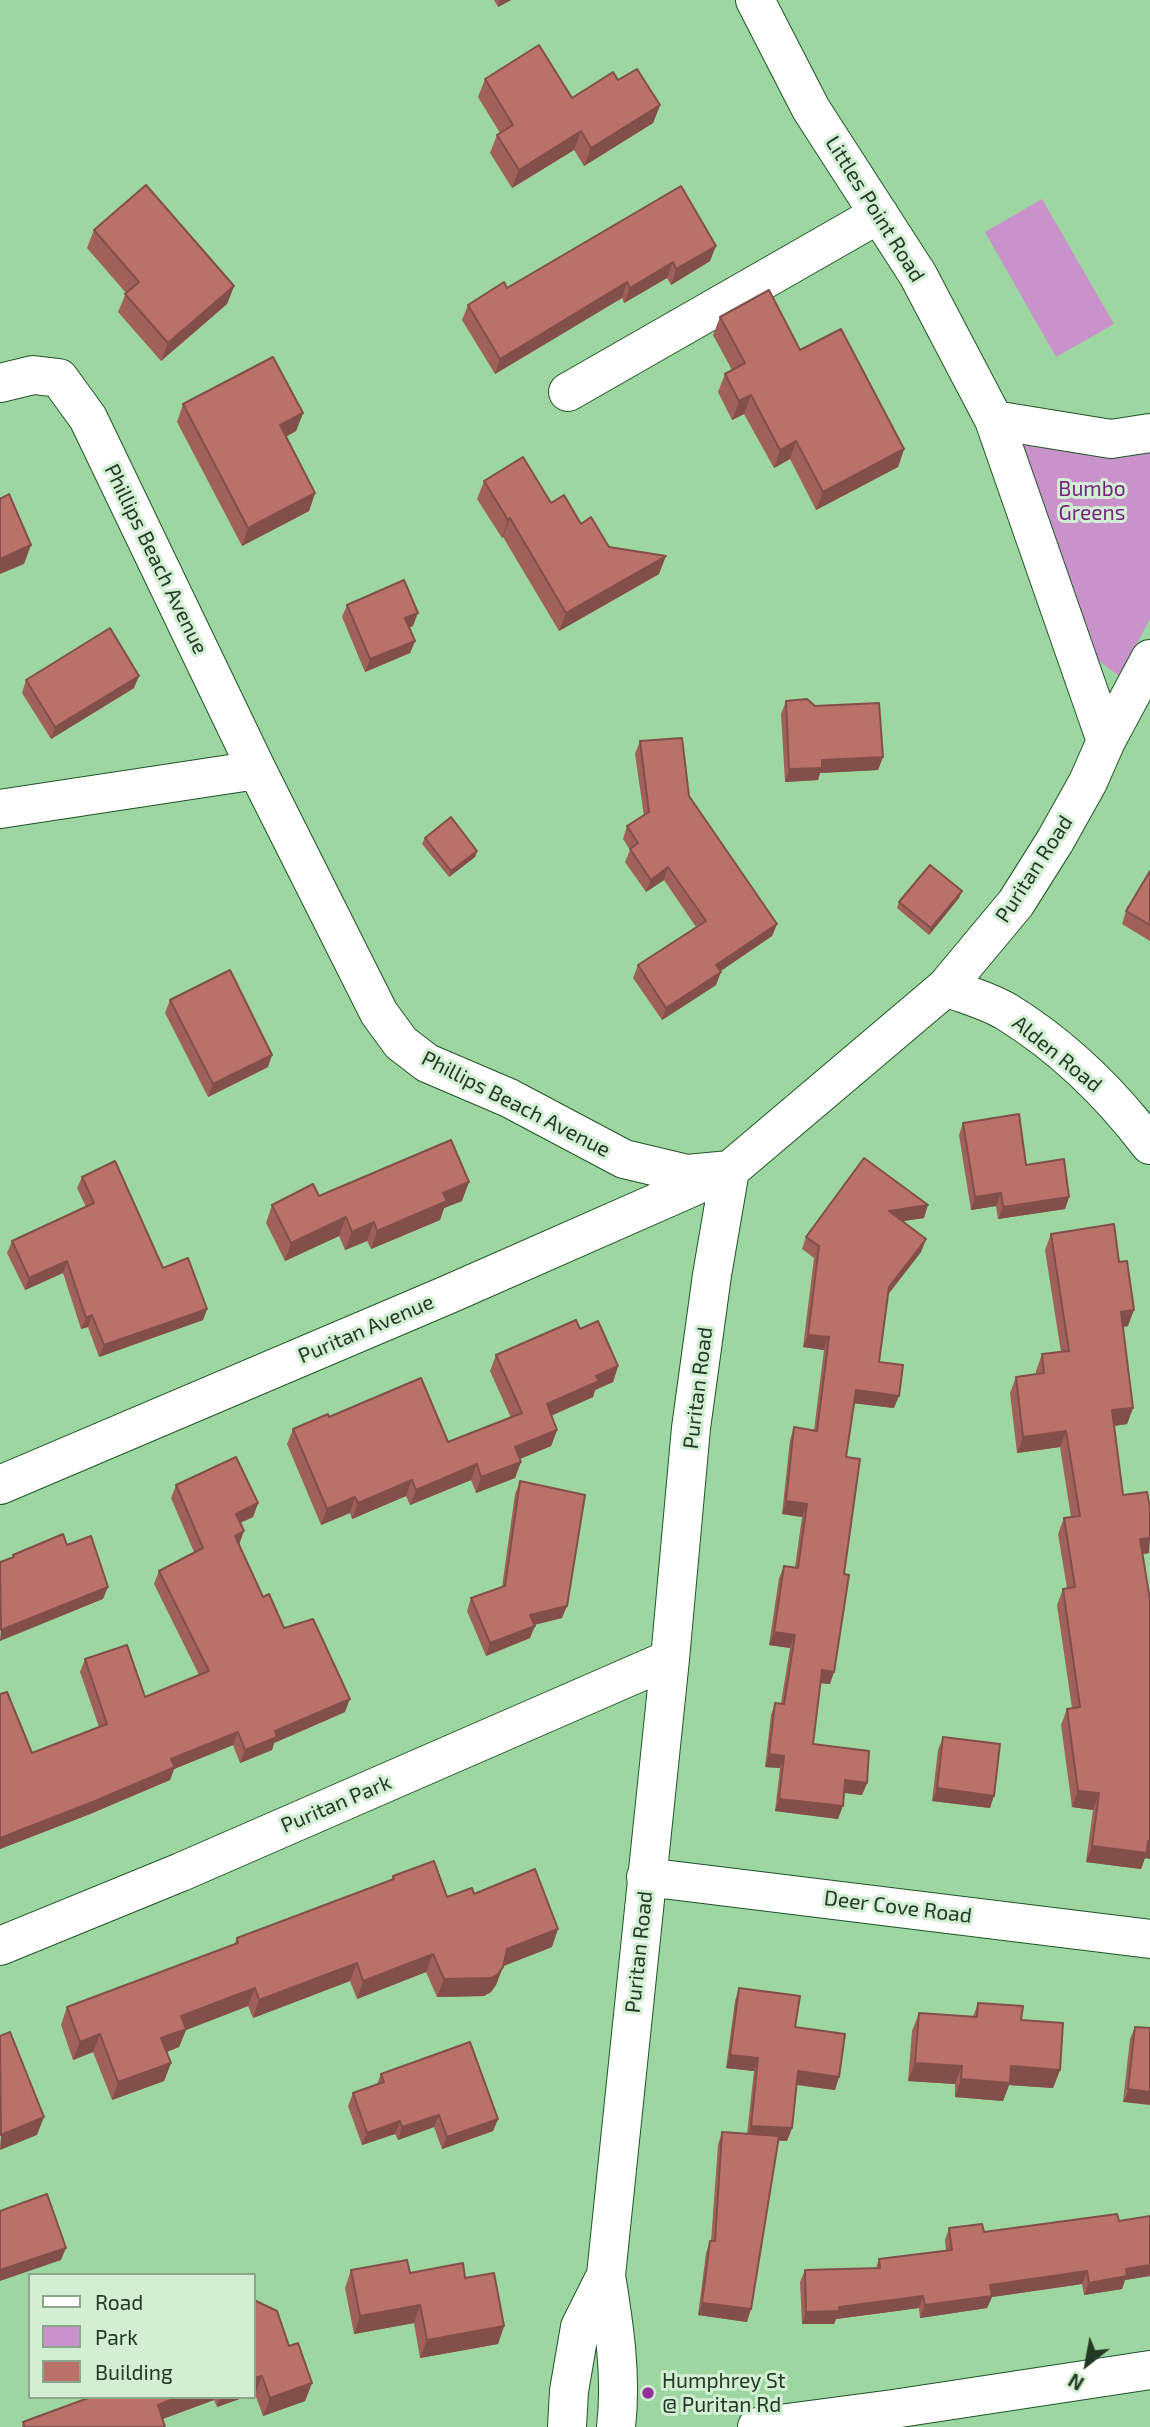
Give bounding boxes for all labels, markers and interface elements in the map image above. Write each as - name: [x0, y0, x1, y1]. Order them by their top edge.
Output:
- street label: Littles Point Road: [820, 131, 930, 287]
- street label: Phillips Beach Avenue: [99, 460, 213, 658]
- park label: Bumbo Greens: [1058, 476, 1126, 526]
- street label: Puritan Road: [990, 811, 1078, 927]
- street label: Alden Road: [1007, 1010, 1107, 1098]
- street label: Phillips Beach Avenue: [417, 1045, 615, 1163]
- street label: Puritan Avenue: [294, 1289, 438, 1369]
- street label: Puritan Road: [678, 1326, 718, 1450]
- street label: Puritan Park: [277, 1769, 395, 1839]
- street label: Deer Cove Road: [823, 1885, 973, 1929]
- street label: Puritan Road: [620, 1890, 658, 2014]
- legend: [28, 2273, 256, 2399]
- text: Road: [95, 2289, 143, 2314]
- text: Park: [95, 2324, 138, 2349]
- north arrow: [1052, 2329, 1122, 2399]
- text: Building: [95, 2359, 173, 2384]
- place label: Humphrey St @ Puritan Rd: [662, 2368, 786, 2418]
- text: N: [1064, 2369, 1088, 2396]
- marker: Humphrey St @ Puritan Rd: [640, 2385, 656, 2401]

